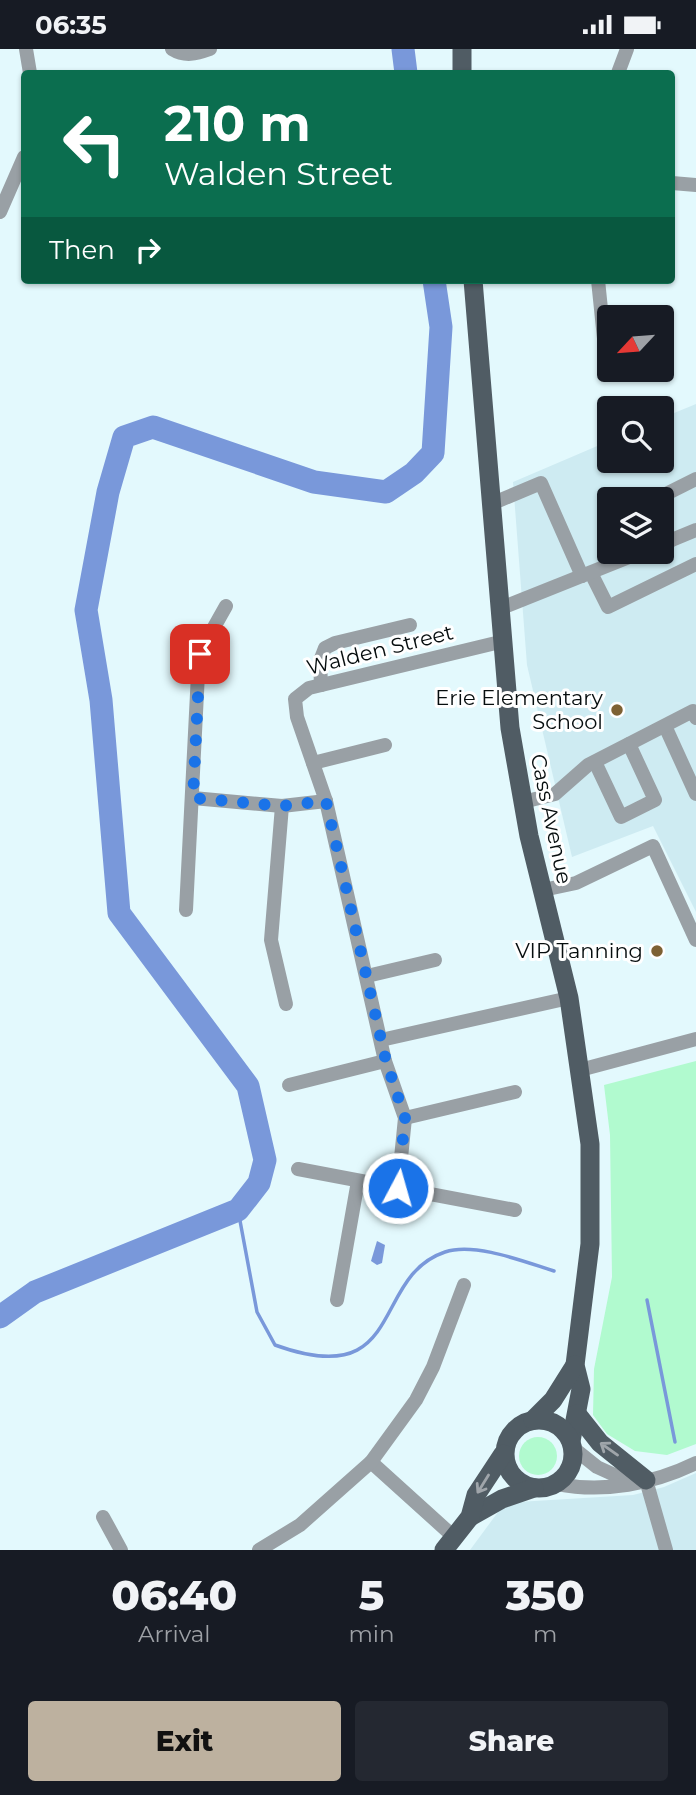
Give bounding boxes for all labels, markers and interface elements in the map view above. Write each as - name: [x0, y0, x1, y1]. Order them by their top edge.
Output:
- text: 06:35: [35, 9, 107, 41]
- text: 210 m: [164, 94, 311, 153]
- icon: left: [49, 98, 140, 189]
- text: Walden Street: [164, 154, 393, 193]
- icon: right: [129, 231, 167, 269]
- text: Then: [49, 234, 115, 266]
- north arrow: [597, 305, 674, 381]
- map controls: [597, 305, 674, 564]
- button: search: [597, 396, 674, 473]
- button: layers: [597, 487, 674, 564]
- street label: Walden Street: [304, 619, 456, 680]
- pin: [170, 624, 230, 684]
- icon: arrive: [181, 635, 219, 673]
- place label: Erie Elementary School: [435, 685, 604, 734]
- marker: Erie Elementary School: [609, 702, 625, 718]
- street label: Cass Avenue: [526, 752, 577, 886]
- place label: VIP Tanning: [515, 938, 643, 963]
- marker: VIP Tanning: [649, 943, 665, 959]
- position arrow: [361, 1151, 435, 1225]
- one-way arrow: [600, 1442, 619, 1456]
- one-way arrow: [475, 1473, 489, 1493]
- text: 06:40: [111, 1569, 237, 1621]
- text: 5: [359, 1569, 384, 1621]
- text: 350: [506, 1569, 585, 1621]
- text: Arrival: [138, 1620, 210, 1648]
- text: min: [348, 1620, 395, 1648]
- text: m: [533, 1620, 557, 1648]
- button: Exit: [28, 1701, 341, 1781]
- button: Share: [355, 1701, 668, 1781]

